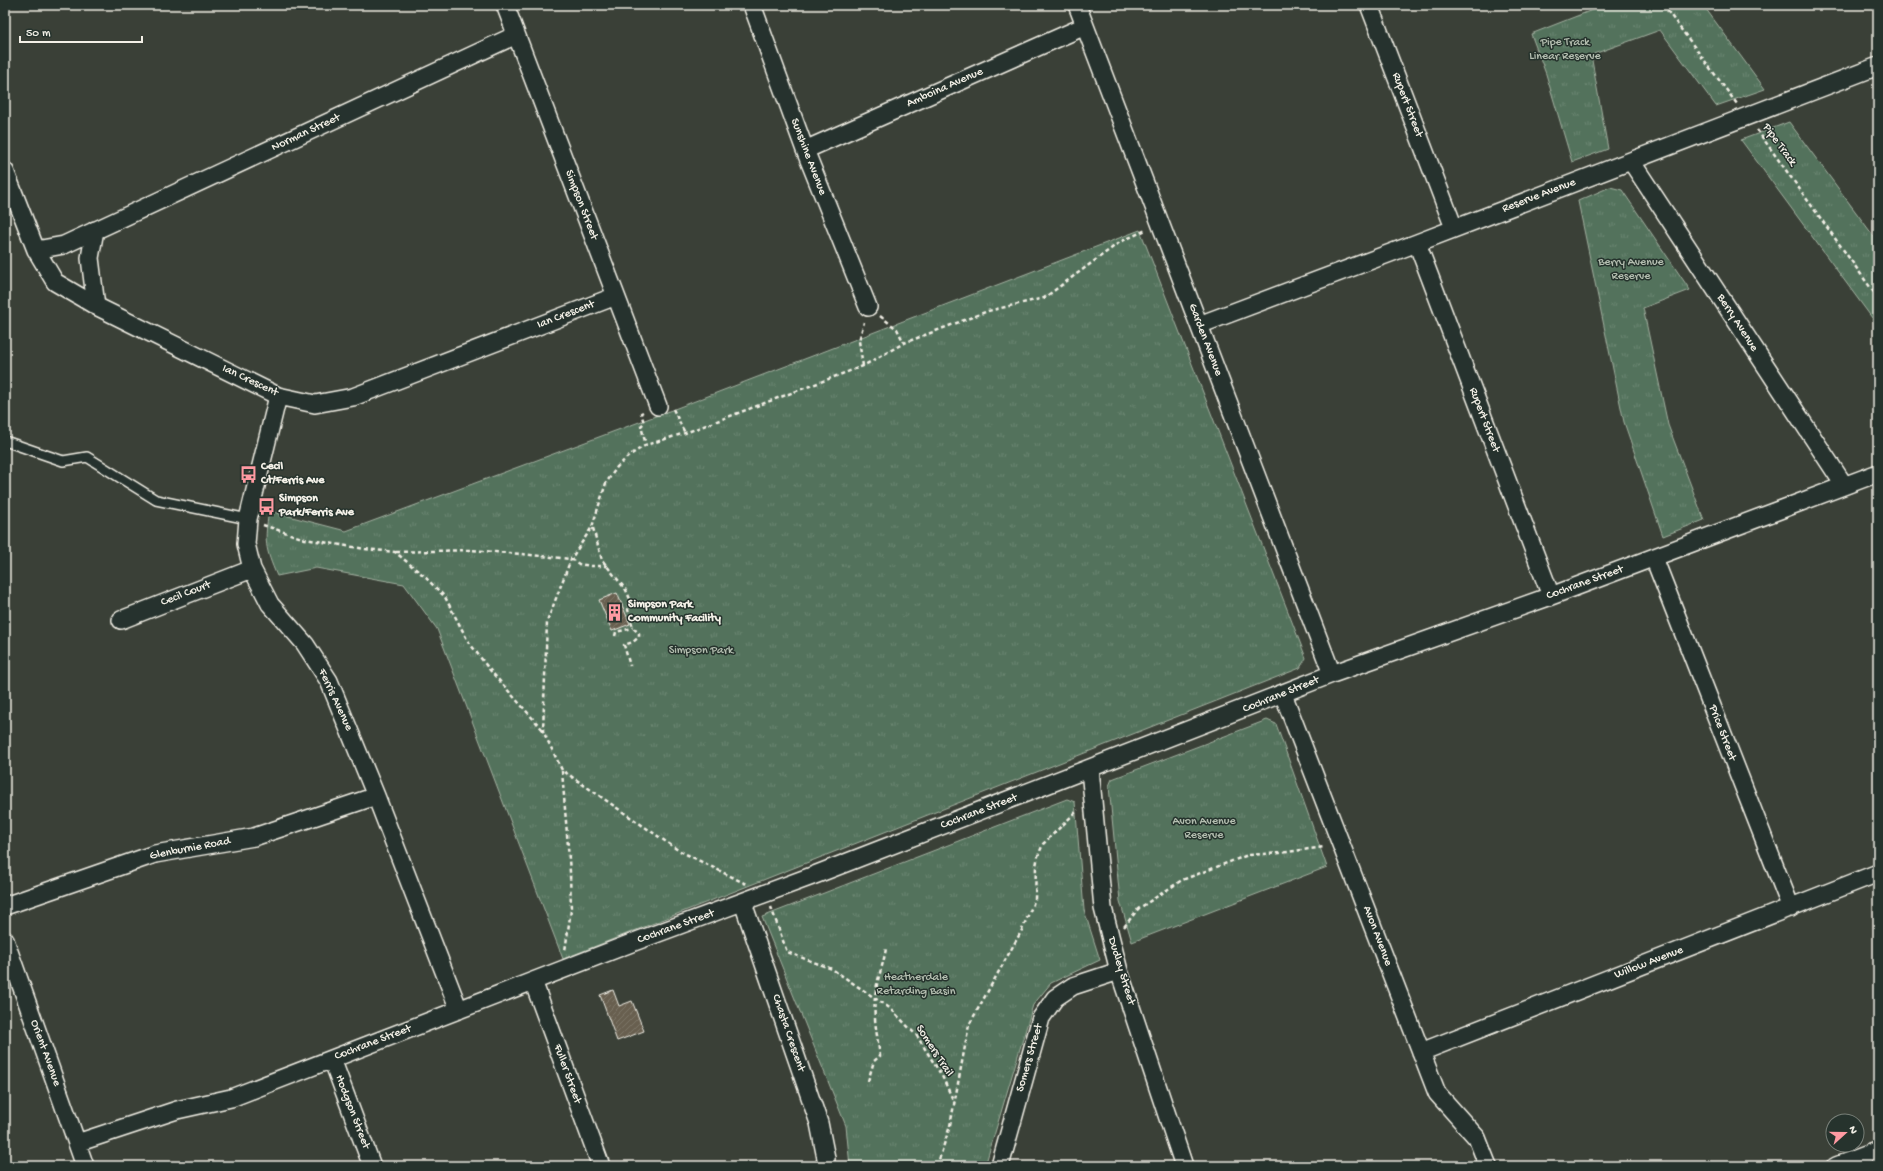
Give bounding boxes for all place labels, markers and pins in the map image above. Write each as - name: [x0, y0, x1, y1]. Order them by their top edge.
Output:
- place label: Cecil Ct/Ferris Ave: [260, 460, 325, 488]
- bus stop icon: Cecil Ct/Ferris Ave: [238, 464, 258, 484]
- place label: Simpson Park/Ferris Ave: [278, 492, 355, 520]
- bus stop icon: Simpson Park/Ferris Ave: [256, 496, 276, 516]
- place label: Simpson Park Community Facility: [627, 598, 721, 626]
- building icon: Simpson Park Community Facility: [605, 602, 625, 622]

